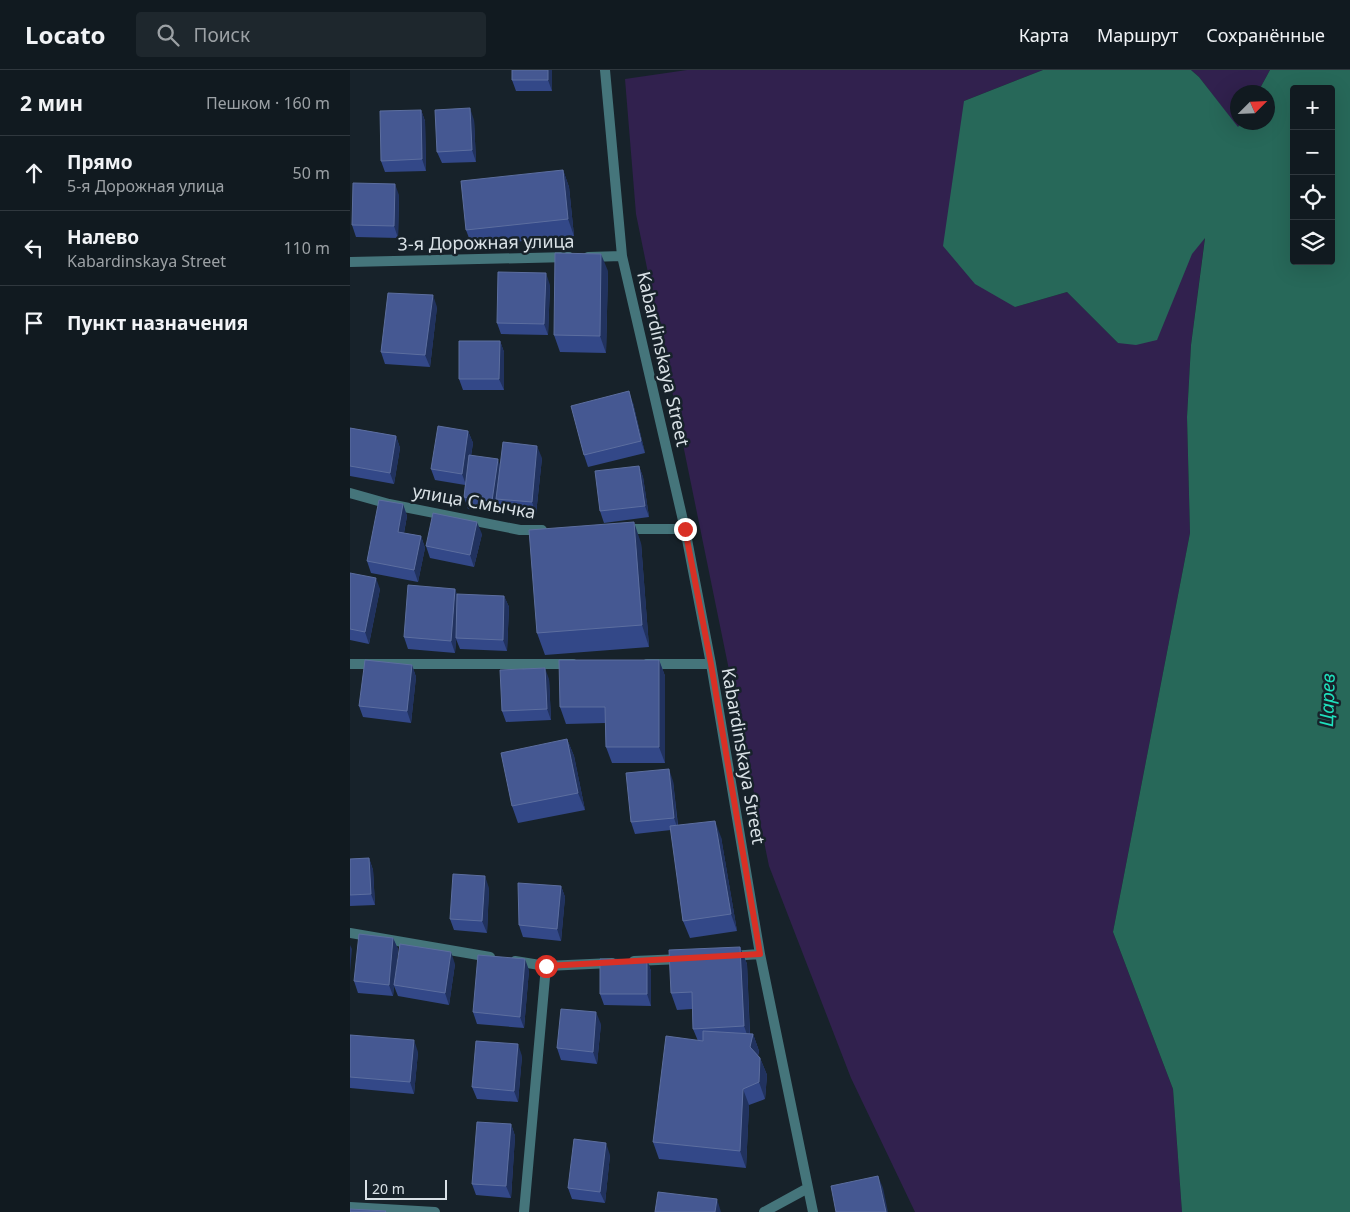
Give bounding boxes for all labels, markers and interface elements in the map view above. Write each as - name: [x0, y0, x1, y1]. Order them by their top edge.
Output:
- search box: [136, 12, 486, 57]
- text: Locato: [25, 18, 106, 51]
- icon: search: [154, 21, 182, 49]
- text: Поиск: [194, 22, 250, 48]
- text: Карта: [1019, 23, 1069, 47]
- text: Маршрут: [1097, 23, 1178, 47]
- text: Сохранённые: [1206, 23, 1325, 47]
- north arrow: [1230, 85, 1275, 130]
- map controls: [1290, 85, 1335, 265]
- button: +: [1290, 85, 1335, 130]
- text: 2 мин: [20, 89, 83, 117]
- text: Пешком · 160 m: [206, 92, 330, 114]
- button: −: [1290, 130, 1335, 175]
- text: Прямо: [67, 149, 133, 175]
- icon: ahead: [20, 159, 48, 187]
- text: 50 m: [293, 162, 330, 184]
- text: 5-я Дорожная улица: [67, 175, 224, 197]
- button: locate: [1290, 175, 1335, 220]
- button: layers: [1290, 220, 1335, 265]
- text: Налево: [67, 224, 139, 250]
- street label: 3-я Дорожная улица: [397, 228, 575, 256]
- icon: left: [20, 234, 48, 262]
- text: 110 m: [283, 237, 330, 259]
- text: Kabardinskaya Street: [67, 250, 226, 272]
- street label: Kabardinskaya Street: [632, 269, 696, 449]
- icon: arrive: [20, 309, 48, 337]
- text: Пункт назначения: [67, 310, 248, 336]
- street label: улица Смычка: [411, 478, 538, 524]
- route end: [674, 518, 697, 541]
- street label: Kabardinskaya Street: [717, 666, 771, 846]
- water label: Царев: [1313, 673, 1341, 727]
- route start: [535, 955, 558, 978]
- scale bar: [365, 1177, 448, 1200]
- text: 20 m: [372, 1179, 405, 1198]

